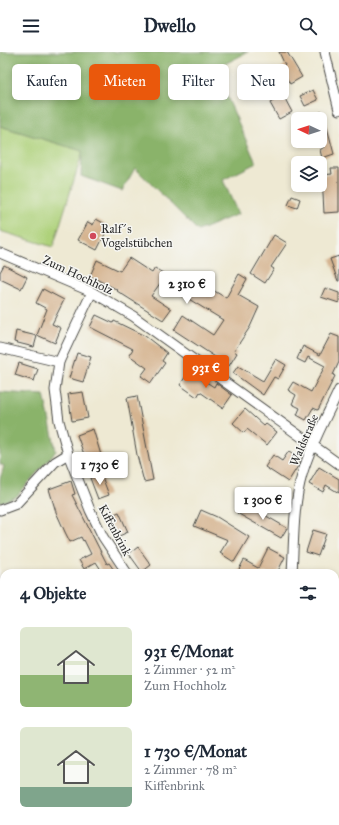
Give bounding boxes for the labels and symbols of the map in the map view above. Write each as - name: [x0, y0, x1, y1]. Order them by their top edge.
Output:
- north arrow: [291, 112, 327, 148]
- place label: Ralf´s Vogelstübchen: [100, 222, 173, 251]
- marker: Ralf´s Vogelstübchen: [88, 231, 98, 241]
- street label: Zum Hochholz: [41, 253, 116, 298]
- pin: 2 310 €: [150, 271, 224, 305]
- pin: 931 €: [178, 355, 234, 389]
- street label: Waldstraße: [287, 412, 321, 468]
- pin: 1 730 €: [63, 452, 137, 486]
- pin: 1 300 €: [226, 487, 300, 521]
- street label: Kiffenbrink: [96, 502, 135, 558]

